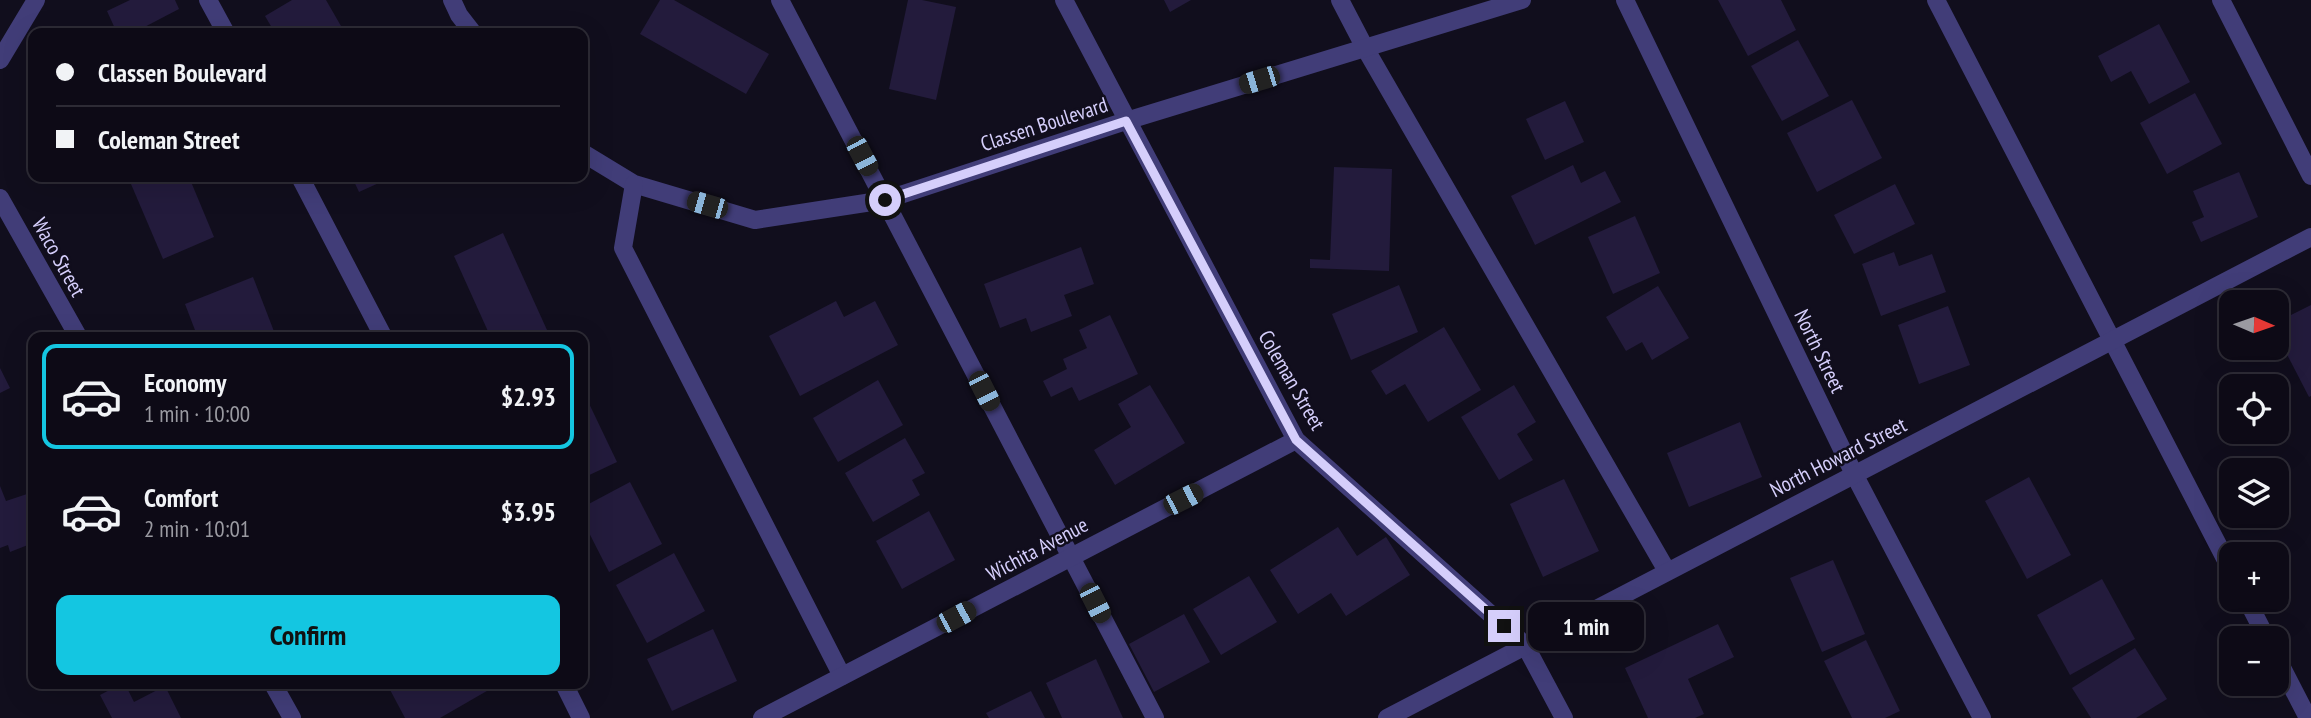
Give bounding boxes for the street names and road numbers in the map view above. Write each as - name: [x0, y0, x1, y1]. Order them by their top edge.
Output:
- street label: Classen Boulevard: [977, 91, 1111, 157]
- street label: Waco Street: [26, 213, 92, 301]
- street label: North Street: [1788, 305, 1852, 397]
- street label: Coleman Street: [1253, 325, 1332, 435]
- street label: North Howard Street: [1765, 411, 1911, 503]
- street label: Wichita Avenue: [982, 511, 1092, 587]

